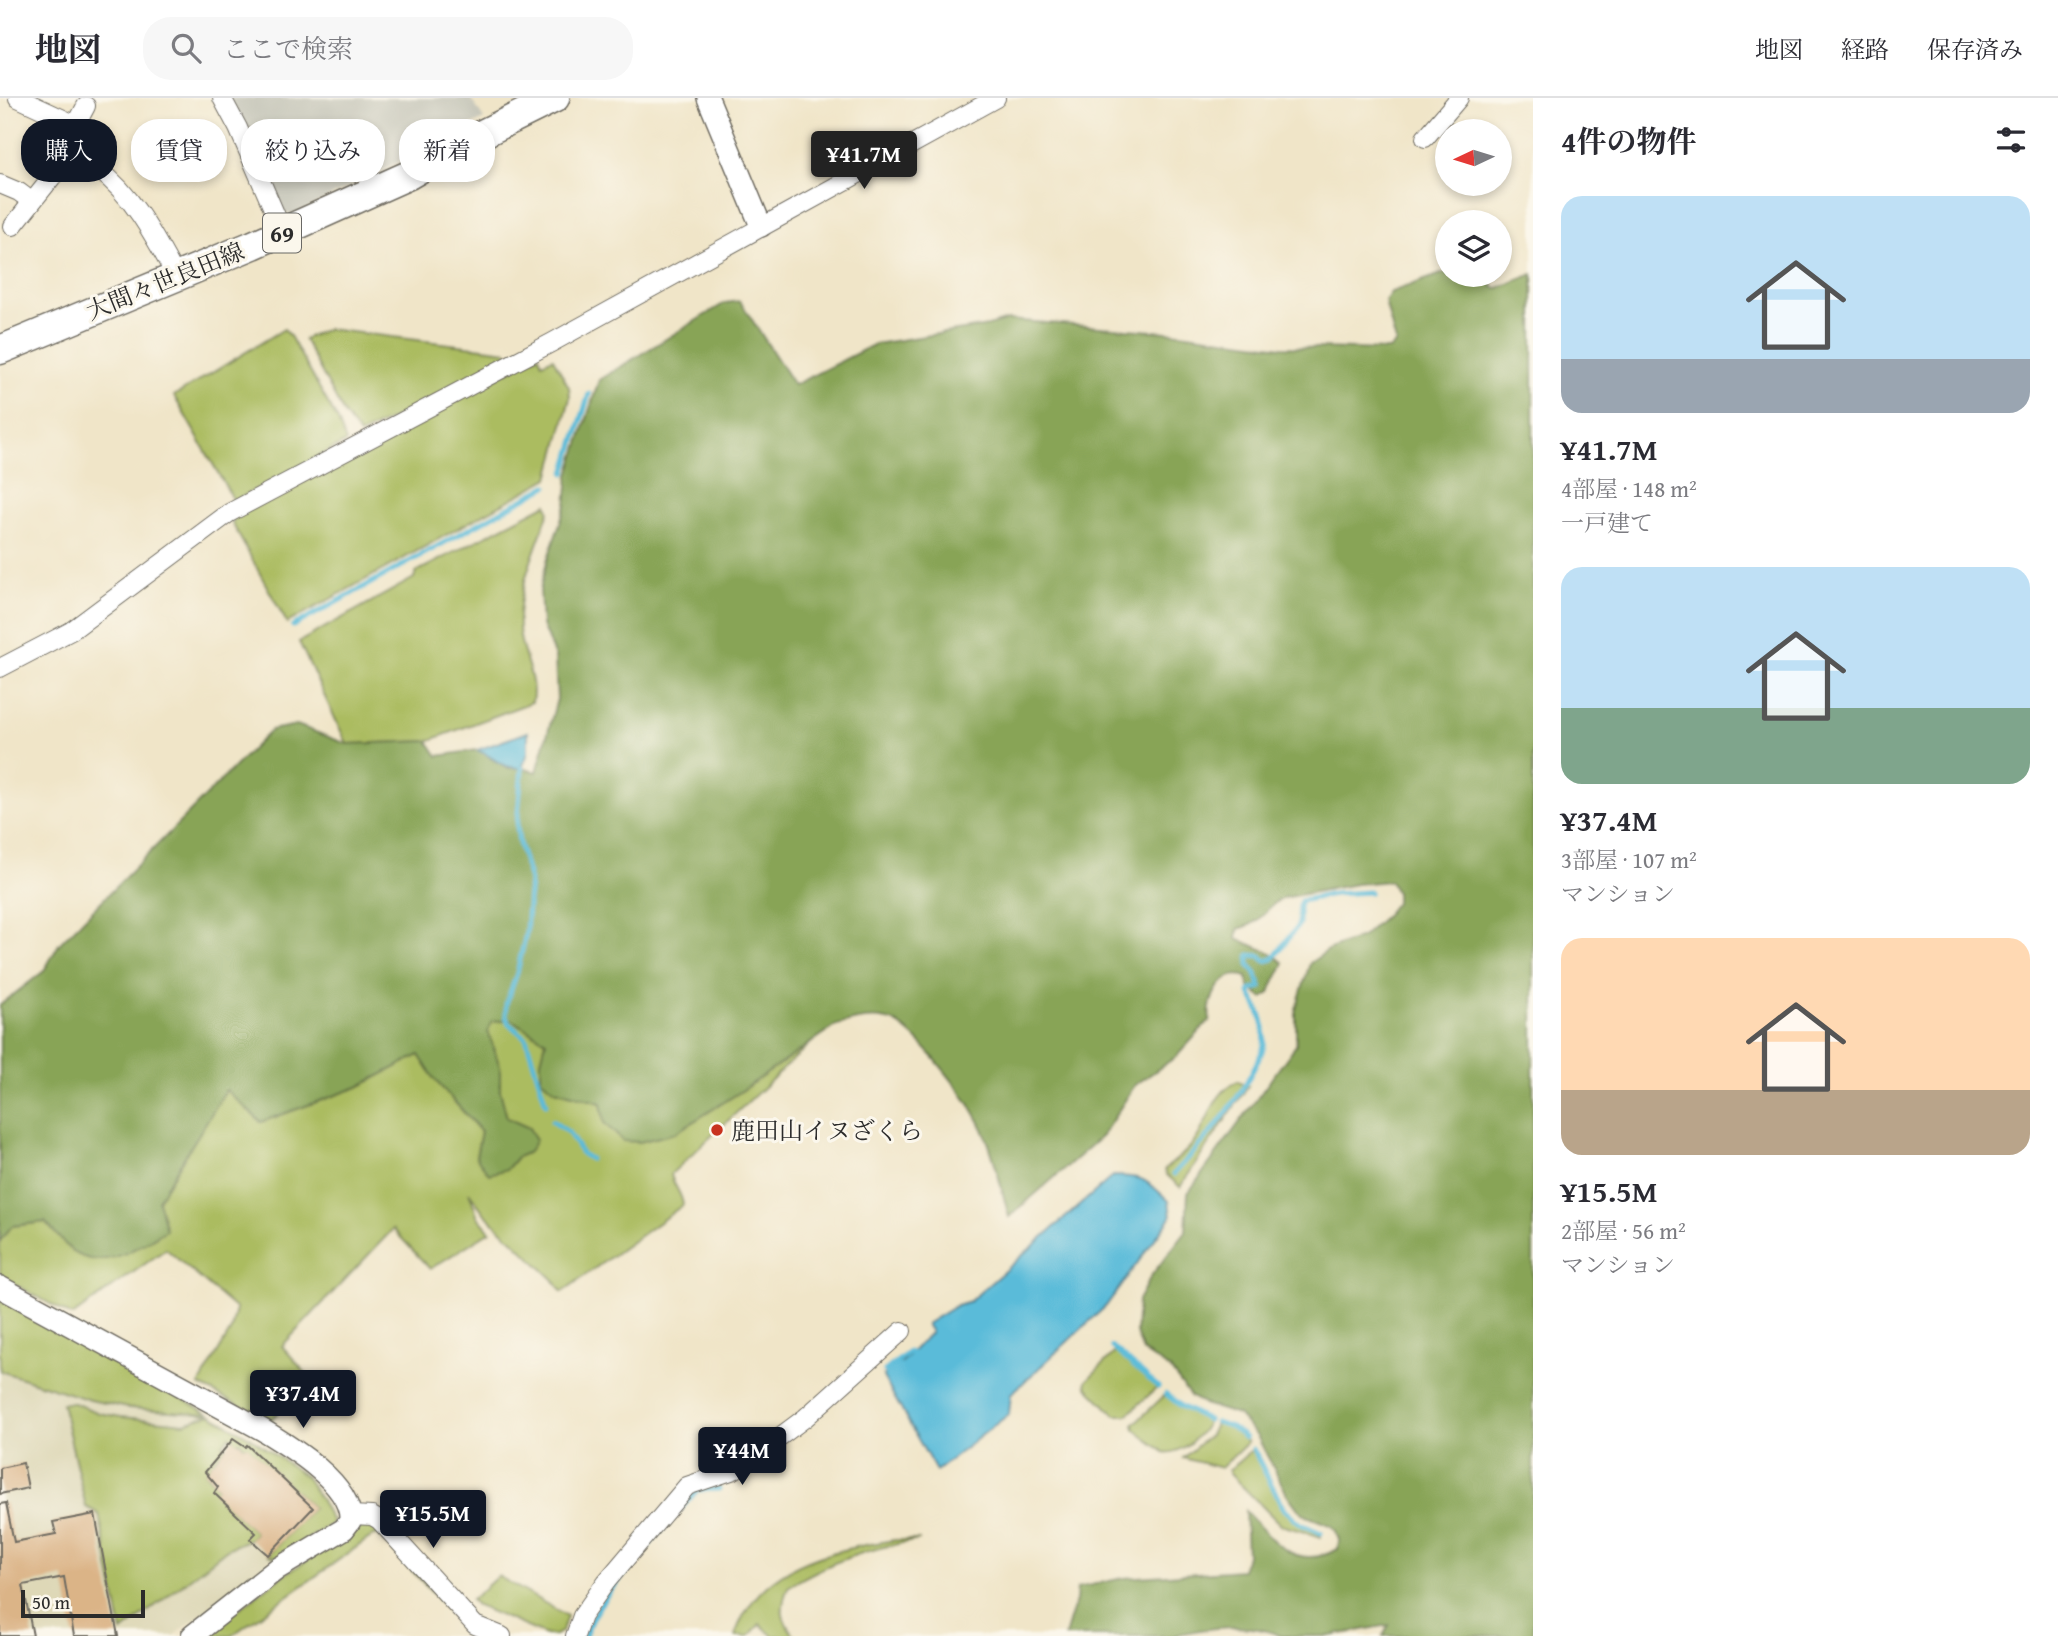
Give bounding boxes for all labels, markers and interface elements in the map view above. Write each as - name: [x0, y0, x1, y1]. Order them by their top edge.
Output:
- search box: [143, 17, 633, 80]
- text: 地図: [35, 25, 101, 73]
- icon: search: [167, 29, 205, 67]
- text: ここで検索: [223, 29, 353, 68]
- text: 地図: [1755, 32, 1803, 67]
- text: 経路: [1841, 32, 1889, 67]
- text: 保存済み: [1927, 32, 2023, 67]
- chip: 購入: [21, 119, 117, 182]
- chip: 賃貸: [131, 119, 227, 182]
- chip: 絞り込み: [241, 119, 385, 182]
- chip: 新着: [399, 119, 495, 182]
- north arrow: [1435, 119, 1512, 196]
- map controls: [1435, 119, 1512, 287]
- text: 4件の物件: [1561, 119, 1697, 163]
- icon: filters: [1992, 121, 2030, 159]
- pin: ¥41.7M: [807, 132, 921, 191]
- text: ¥41.7M: [827, 137, 901, 170]
- button: layers: [1435, 210, 1512, 287]
- road number: 69: [263, 214, 301, 252]
- street label: 大間々世良田線: [81, 233, 249, 329]
- icon: home: [1733, 242, 1859, 368]
- text: ¥41.7M: [1561, 427, 1657, 471]
- text: 4部屋 · 148 m²: [1561, 472, 1697, 505]
- text: 一戸建て: [1561, 506, 1653, 539]
- icon: home: [1733, 613, 1859, 739]
- text: ¥37.4M: [1561, 798, 1657, 842]
- text: 3部屋 · 107 m²: [1561, 843, 1697, 876]
- text: マンション: [1561, 877, 1675, 910]
- icon: home: [1733, 984, 1859, 1110]
- place label: 鹿田山イヌざくら: [731, 1113, 923, 1148]
- marker: 鹿田山イヌざくら: [709, 1122, 725, 1138]
- text: ¥15.5M: [1561, 1169, 1657, 1213]
- text: 2部屋 · 56 m²: [1561, 1214, 1686, 1247]
- text: マンション: [1561, 1248, 1675, 1281]
- pin: ¥37.4M: [246, 1370, 360, 1430]
- text: ¥37.4M: [266, 1376, 340, 1409]
- pin: ¥44M: [701, 1428, 783, 1487]
- text: ¥44M: [714, 1433, 770, 1466]
- pin: ¥15.5M: [376, 1490, 490, 1550]
- text: ¥15.5M: [396, 1496, 470, 1529]
- scale bar: [21, 1587, 145, 1619]
- text: 50 m: [32, 1588, 70, 1616]

